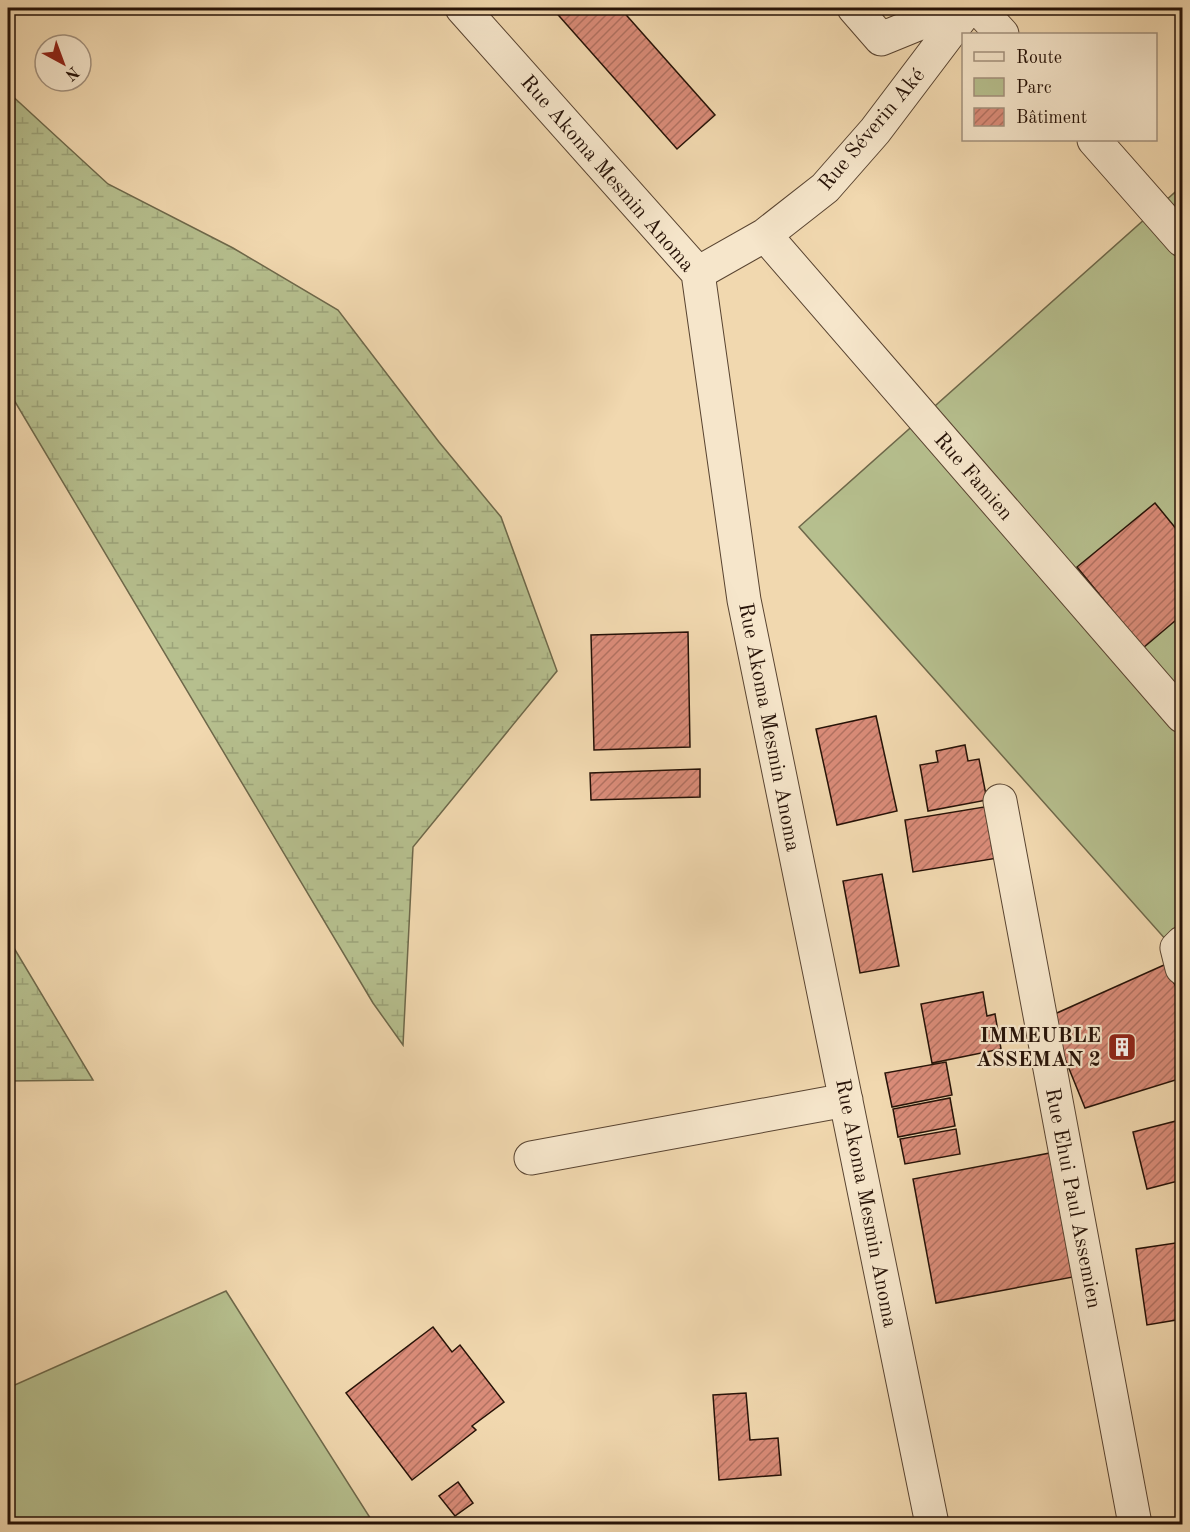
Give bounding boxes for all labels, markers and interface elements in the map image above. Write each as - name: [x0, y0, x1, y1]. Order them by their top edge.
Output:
- north arrow: [33, 33, 93, 93]
- legend: [962, 33, 1157, 141]
- text: Route: [1016, 49, 1062, 67]
- text: N: [61, 63, 81, 83]
- street label: Rue Séverin Aké: [815, 65, 929, 195]
- street label: Rue Akoma Mesmin Anoma: [516, 72, 698, 276]
- text: Parc: [1016, 79, 1052, 97]
- text: Bâtiment: [1016, 109, 1087, 127]
- street label: Rue Famien: [929, 429, 1016, 525]
- street label: Rue Akoma Mesmin Anoma: [734, 601, 803, 853]
- place label: IMMEUBLE ASSEMAN 2: [976, 1026, 1101, 1071]
- building icon: IMMEUBLE ASSEMAN 2: [1106, 1031, 1138, 1063]
- street label: Rue Akoma Mesmin Anoma: [831, 1077, 900, 1329]
- street label: Rue Ehui Paul Assemien: [1041, 1086, 1104, 1310]

